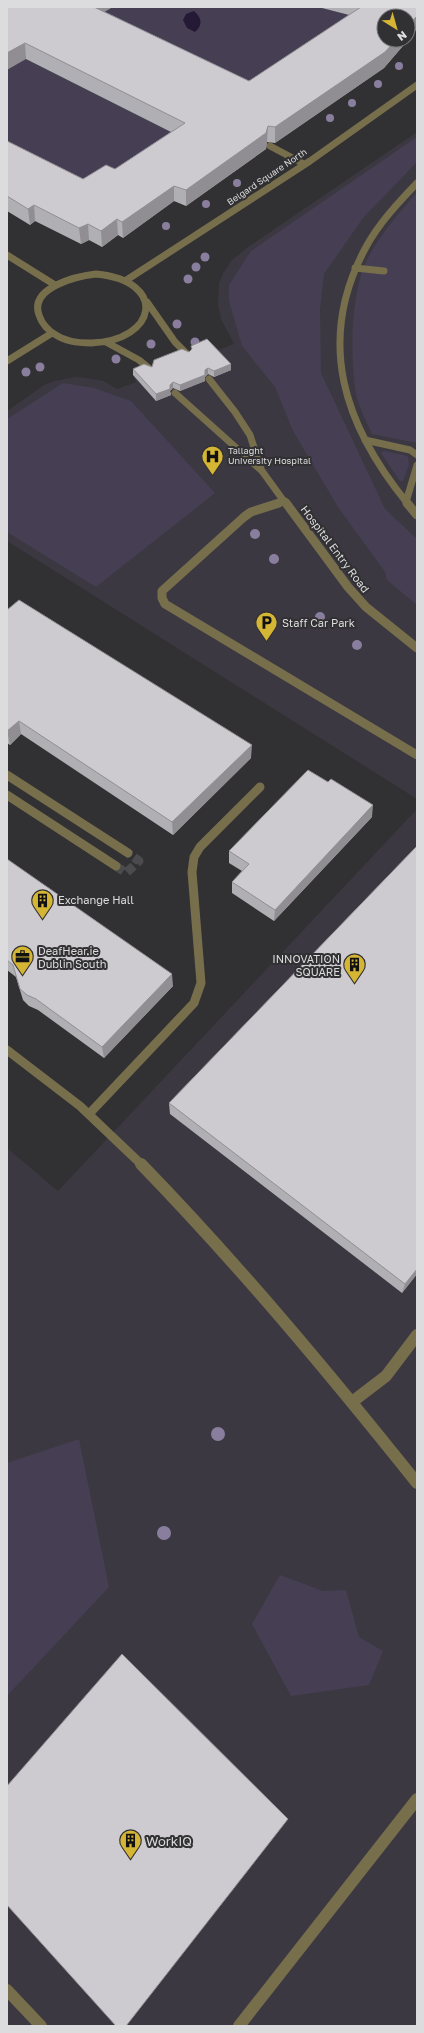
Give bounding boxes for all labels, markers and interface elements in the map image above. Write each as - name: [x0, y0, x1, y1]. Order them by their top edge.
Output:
- north arrow: [376, 8, 416, 48]
- text: N: [395, 29, 410, 44]
- street label: Belgard Square North: [225, 146, 309, 207]
- hospital icon: Tallaght University Hospital: [199, 443, 225, 476]
- place label: Tallaght University Hospital: [228, 445, 311, 466]
- street label: Hospital Entry Road: [298, 503, 372, 595]
- parking icon: Staff Car Park: [253, 610, 279, 643]
- place label: Staff Car Park: [282, 616, 355, 629]
- building icon: Exchange Hall: [30, 887, 56, 920]
- place label: Exchange Hall: [58, 893, 134, 906]
- office icon: DeafHear.ie Dublin South: [10, 944, 36, 977]
- place label: DeafHear.ie Dublin South: [38, 944, 107, 970]
- place label: INNOVATION SQUARE: [272, 952, 340, 978]
- building icon: INNOVATION SQUARE: [342, 952, 368, 985]
- building icon: WorkIQ: [118, 1828, 144, 1861]
- place label: WorkIQ: [146, 1833, 192, 1849]

